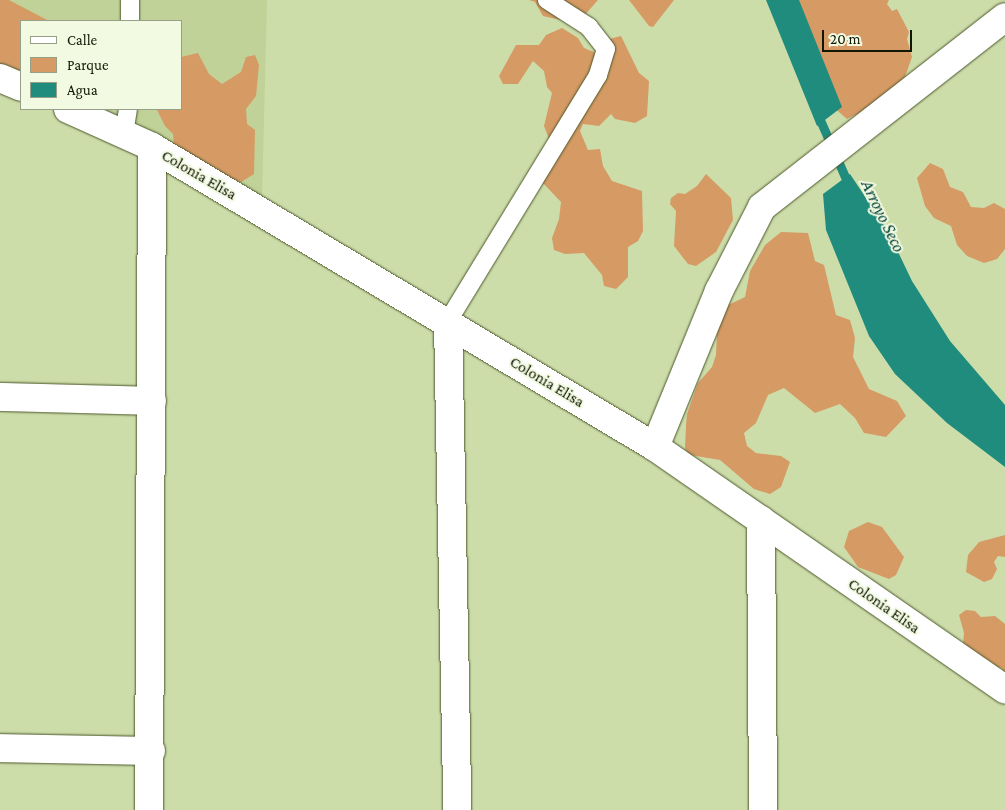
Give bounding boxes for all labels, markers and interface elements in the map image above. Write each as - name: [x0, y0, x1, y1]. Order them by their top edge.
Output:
- legend: [20, 20, 182, 110]
- scale bar: [825, 20, 915, 52]
- text: 20 m: [830, 31, 861, 47]
- text: Calle: [67, 32, 97, 48]
- text: Parque: [67, 57, 108, 73]
- text: Agua: [67, 82, 98, 98]
- street label: Colonia Elisa: [158, 146, 240, 204]
- water label: Arroyo Seco: [856, 176, 910, 256]
- street label: Colonia Elisa: [506, 352, 588, 412]
- street label: Colonia Elisa: [844, 574, 924, 638]

